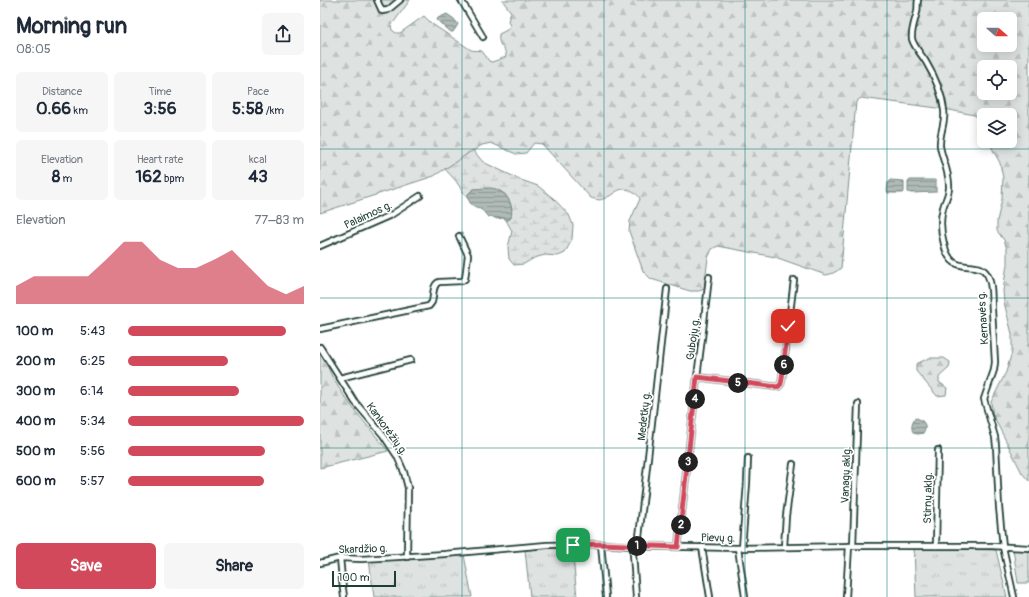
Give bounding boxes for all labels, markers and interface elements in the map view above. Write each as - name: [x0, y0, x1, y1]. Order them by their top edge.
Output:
- text: Morning run: [16, 12, 127, 40]
- north arrow: [977, 12, 1017, 52]
- map controls: [977, 12, 1017, 148]
- button: share: [262, 13, 304, 55]
- text: 08:05: [16, 41, 51, 57]
- button: locate: [977, 60, 1017, 100]
- text: Distance: [42, 85, 82, 98]
- text: Time: [149, 85, 172, 98]
- text: Pace: [247, 85, 269, 98]
- text: 0.66: [36, 98, 71, 119]
- text: 3:56: [143, 98, 177, 119]
- text: 5:58: [232, 98, 263, 119]
- text: km: [71, 104, 88, 117]
- text: /km: [263, 104, 284, 117]
- button: layers: [977, 108, 1017, 148]
- text: Elevation: [41, 153, 83, 166]
- text: Heart rate: [137, 153, 183, 166]
- text: kcal: [249, 153, 267, 166]
- text: 8: [52, 166, 60, 187]
- text: 162: [136, 166, 162, 187]
- text: 43: [248, 166, 268, 187]
- text: m: [60, 172, 72, 185]
- text: bpm: [162, 172, 184, 185]
- street label: Palaimos g.: [342, 198, 394, 232]
- text: Elevation: [16, 212, 66, 228]
- text: 77–83 m: [254, 212, 304, 228]
- street label: Kernavės g.: [975, 291, 991, 345]
- pin: [771, 309, 805, 343]
- icon: check: [777, 315, 799, 337]
- street label: Gubojų g.: [684, 317, 702, 361]
- text: 100 m: [16, 323, 53, 339]
- text: 5:43: [80, 323, 105, 339]
- text: 200 m: [16, 353, 55, 369]
- text: 6:25: [80, 353, 105, 369]
- pin: 6: [774, 355, 794, 375]
- text: 6: [781, 358, 787, 371]
- pin: 5: [728, 373, 748, 393]
- text: 5: [735, 376, 741, 389]
- text: 300 m: [16, 383, 55, 399]
- text: 6:14: [80, 383, 104, 399]
- pin: 4: [685, 389, 705, 409]
- street label: Medetkų g.: [635, 391, 653, 441]
- text: 4: [692, 392, 698, 405]
- street label: Kankorėžių g.: [364, 400, 410, 458]
- text: 400 m: [16, 413, 56, 429]
- text: 5:34: [80, 413, 105, 429]
- text: 500 m: [16, 443, 55, 459]
- text: 5:56: [80, 443, 105, 459]
- street label: Vanagų aklg.: [839, 446, 853, 504]
- pin: 3: [678, 452, 698, 472]
- text: 3: [685, 455, 691, 468]
- street label: Stirnų aklg.: [921, 472, 935, 524]
- text: 600 m: [16, 473, 56, 489]
- text: 5:57: [80, 473, 104, 489]
- pin: 2: [671, 515, 691, 535]
- text: 2: [678, 518, 684, 531]
- pin: [556, 528, 590, 562]
- street label: Pievų g.: [701, 531, 735, 545]
- icon: arrive: [562, 534, 584, 556]
- pin: 1: [627, 536, 647, 556]
- text: 1: [635, 539, 639, 552]
- street label: Skardžio g.: [338, 542, 388, 556]
- button: Save: [16, 543, 156, 589]
- button: Share: [164, 543, 304, 589]
- scale bar: [332, 569, 396, 588]
- text: 100 m: [338, 571, 369, 584]

